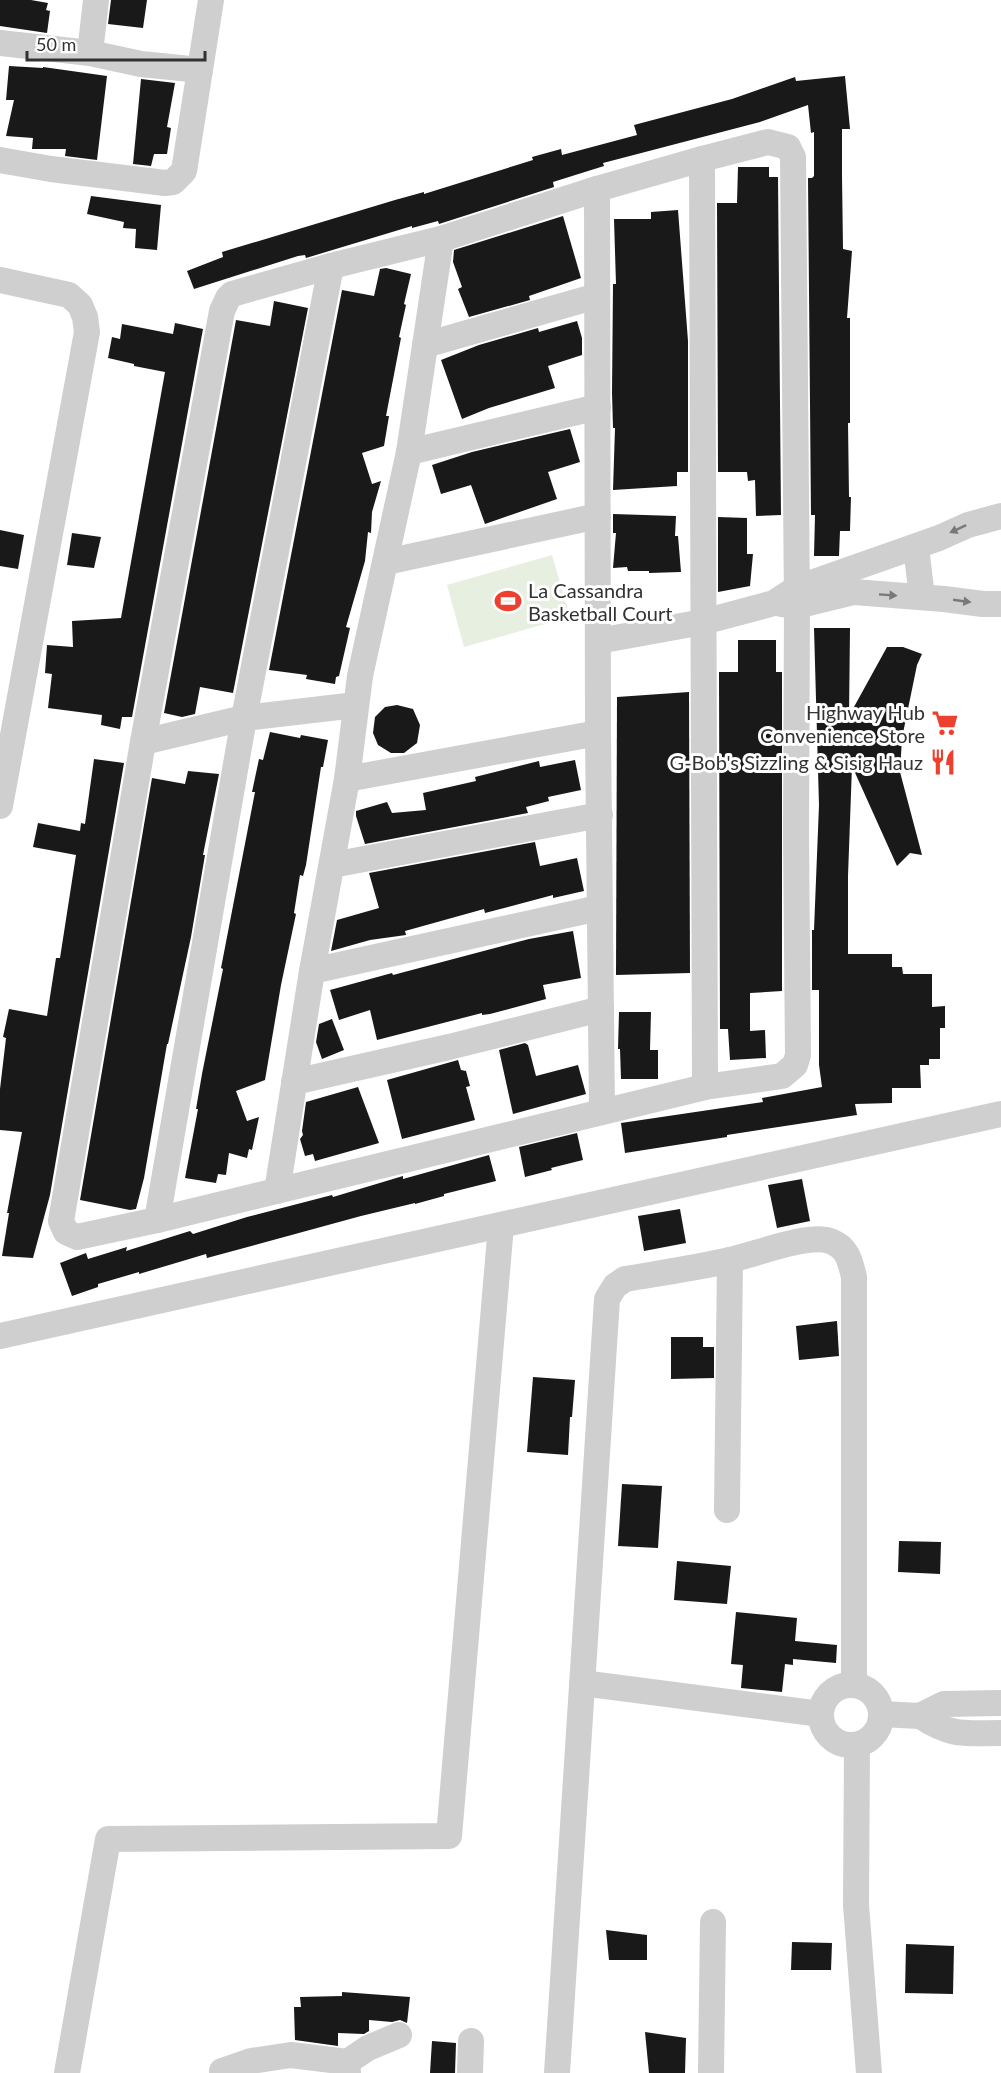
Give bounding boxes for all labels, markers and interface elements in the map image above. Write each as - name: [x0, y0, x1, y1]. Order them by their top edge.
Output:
- scale bar: [27, 24, 206, 62]
- text: 50 m: [36, 33, 76, 55]
- one-way arrow: [949, 525, 966, 534]
- place label: La Cassandra Basketball Court: [528, 578, 672, 625]
- sports icon: La Cassandra Basketball Court: [493, 586, 523, 616]
- one-way arrow: [879, 590, 898, 599]
- one-way arrow: [952, 597, 971, 606]
- place label: Highway Hub Convenience Store: [760, 700, 925, 747]
- supermarket icon: Highway Hub Convenience Store: [930, 708, 960, 738]
- restaurant icon: G-Bob's Sizzling & Sisig Hauz: [928, 747, 958, 777]
- place label: G-Bob's Sizzling & Sisig Hauz: [670, 750, 923, 774]

